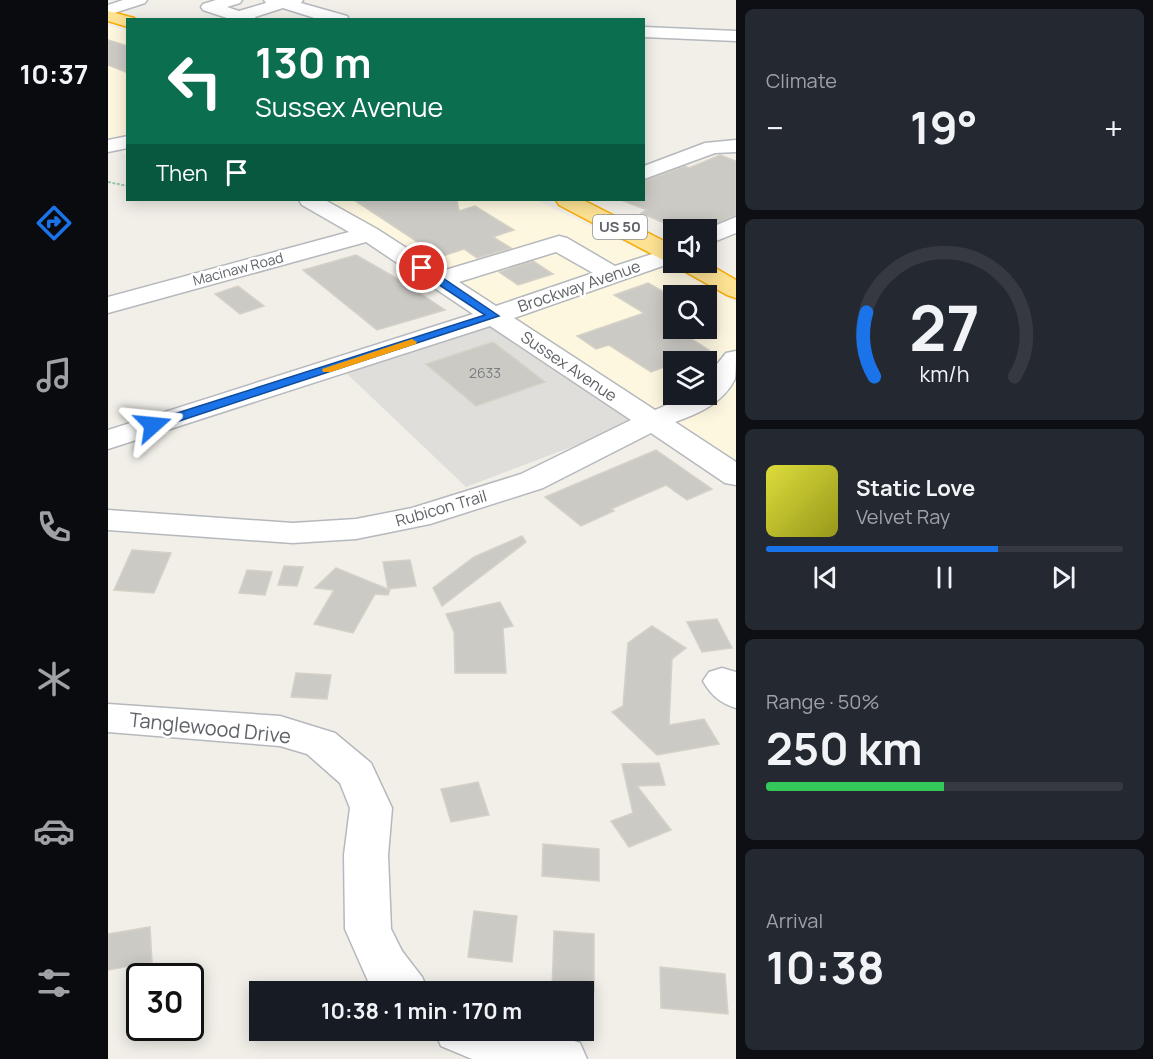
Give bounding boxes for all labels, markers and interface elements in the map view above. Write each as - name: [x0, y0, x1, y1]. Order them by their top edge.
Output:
- text: 130 m: [255, 33, 372, 91]
- icon: left: [156, 42, 234, 120]
- text: 10:37: [20, 55, 88, 92]
- text: Climate: [766, 67, 837, 94]
- text: Sussex Avenue: [255, 88, 443, 125]
- text: 19°: [910, 96, 978, 158]
- text: −: [766, 105, 784, 150]
- text: +: [1104, 105, 1123, 150]
- icon: arrive: [220, 156, 253, 189]
- text: Then: [156, 158, 208, 188]
- icon: directions: [33, 202, 75, 244]
- road number: US 50: [593, 215, 647, 239]
- map controls: [663, 219, 717, 405]
- button: sound: [663, 219, 717, 273]
- pin: [396, 242, 447, 293]
- street label: Macinaw Road: [191, 247, 285, 290]
- icon: arrive: [405, 251, 438, 284]
- street label: Brockway Avenue: [515, 255, 643, 317]
- text: 27: [909, 284, 980, 370]
- button: search: [663, 285, 717, 339]
- street label: Sussex Avenue: [517, 326, 621, 406]
- button: layers: [663, 351, 717, 405]
- icon: music: [33, 354, 75, 396]
- text: km/h: [920, 359, 969, 388]
- house number: 2633: [469, 363, 501, 382]
- position arrow: [121, 393, 185, 457]
- text: Static Love: [856, 473, 975, 503]
- street label: Rubicon Trail: [393, 484, 489, 532]
- text: Velvet Ray: [856, 503, 950, 530]
- icon: phone: [33, 506, 75, 548]
- icon: previous: [809, 561, 842, 594]
- icon: pause: [928, 561, 961, 594]
- icon: next: [1047, 561, 1080, 594]
- icon: climate: [33, 658, 75, 700]
- text: Range · 50%: [766, 688, 879, 715]
- street label: Tanglewood Drive: [128, 706, 292, 749]
- text: 250 km: [766, 717, 922, 779]
- icon: car: [33, 810, 75, 852]
- text: Arrival: [766, 907, 823, 934]
- text: 10:38: [766, 936, 884, 998]
- icon: filters: [33, 962, 75, 1004]
- speed limit sign: 30: [126, 963, 204, 1041]
- text: 10:38 · 1 min · 170 m: [321, 996, 522, 1026]

